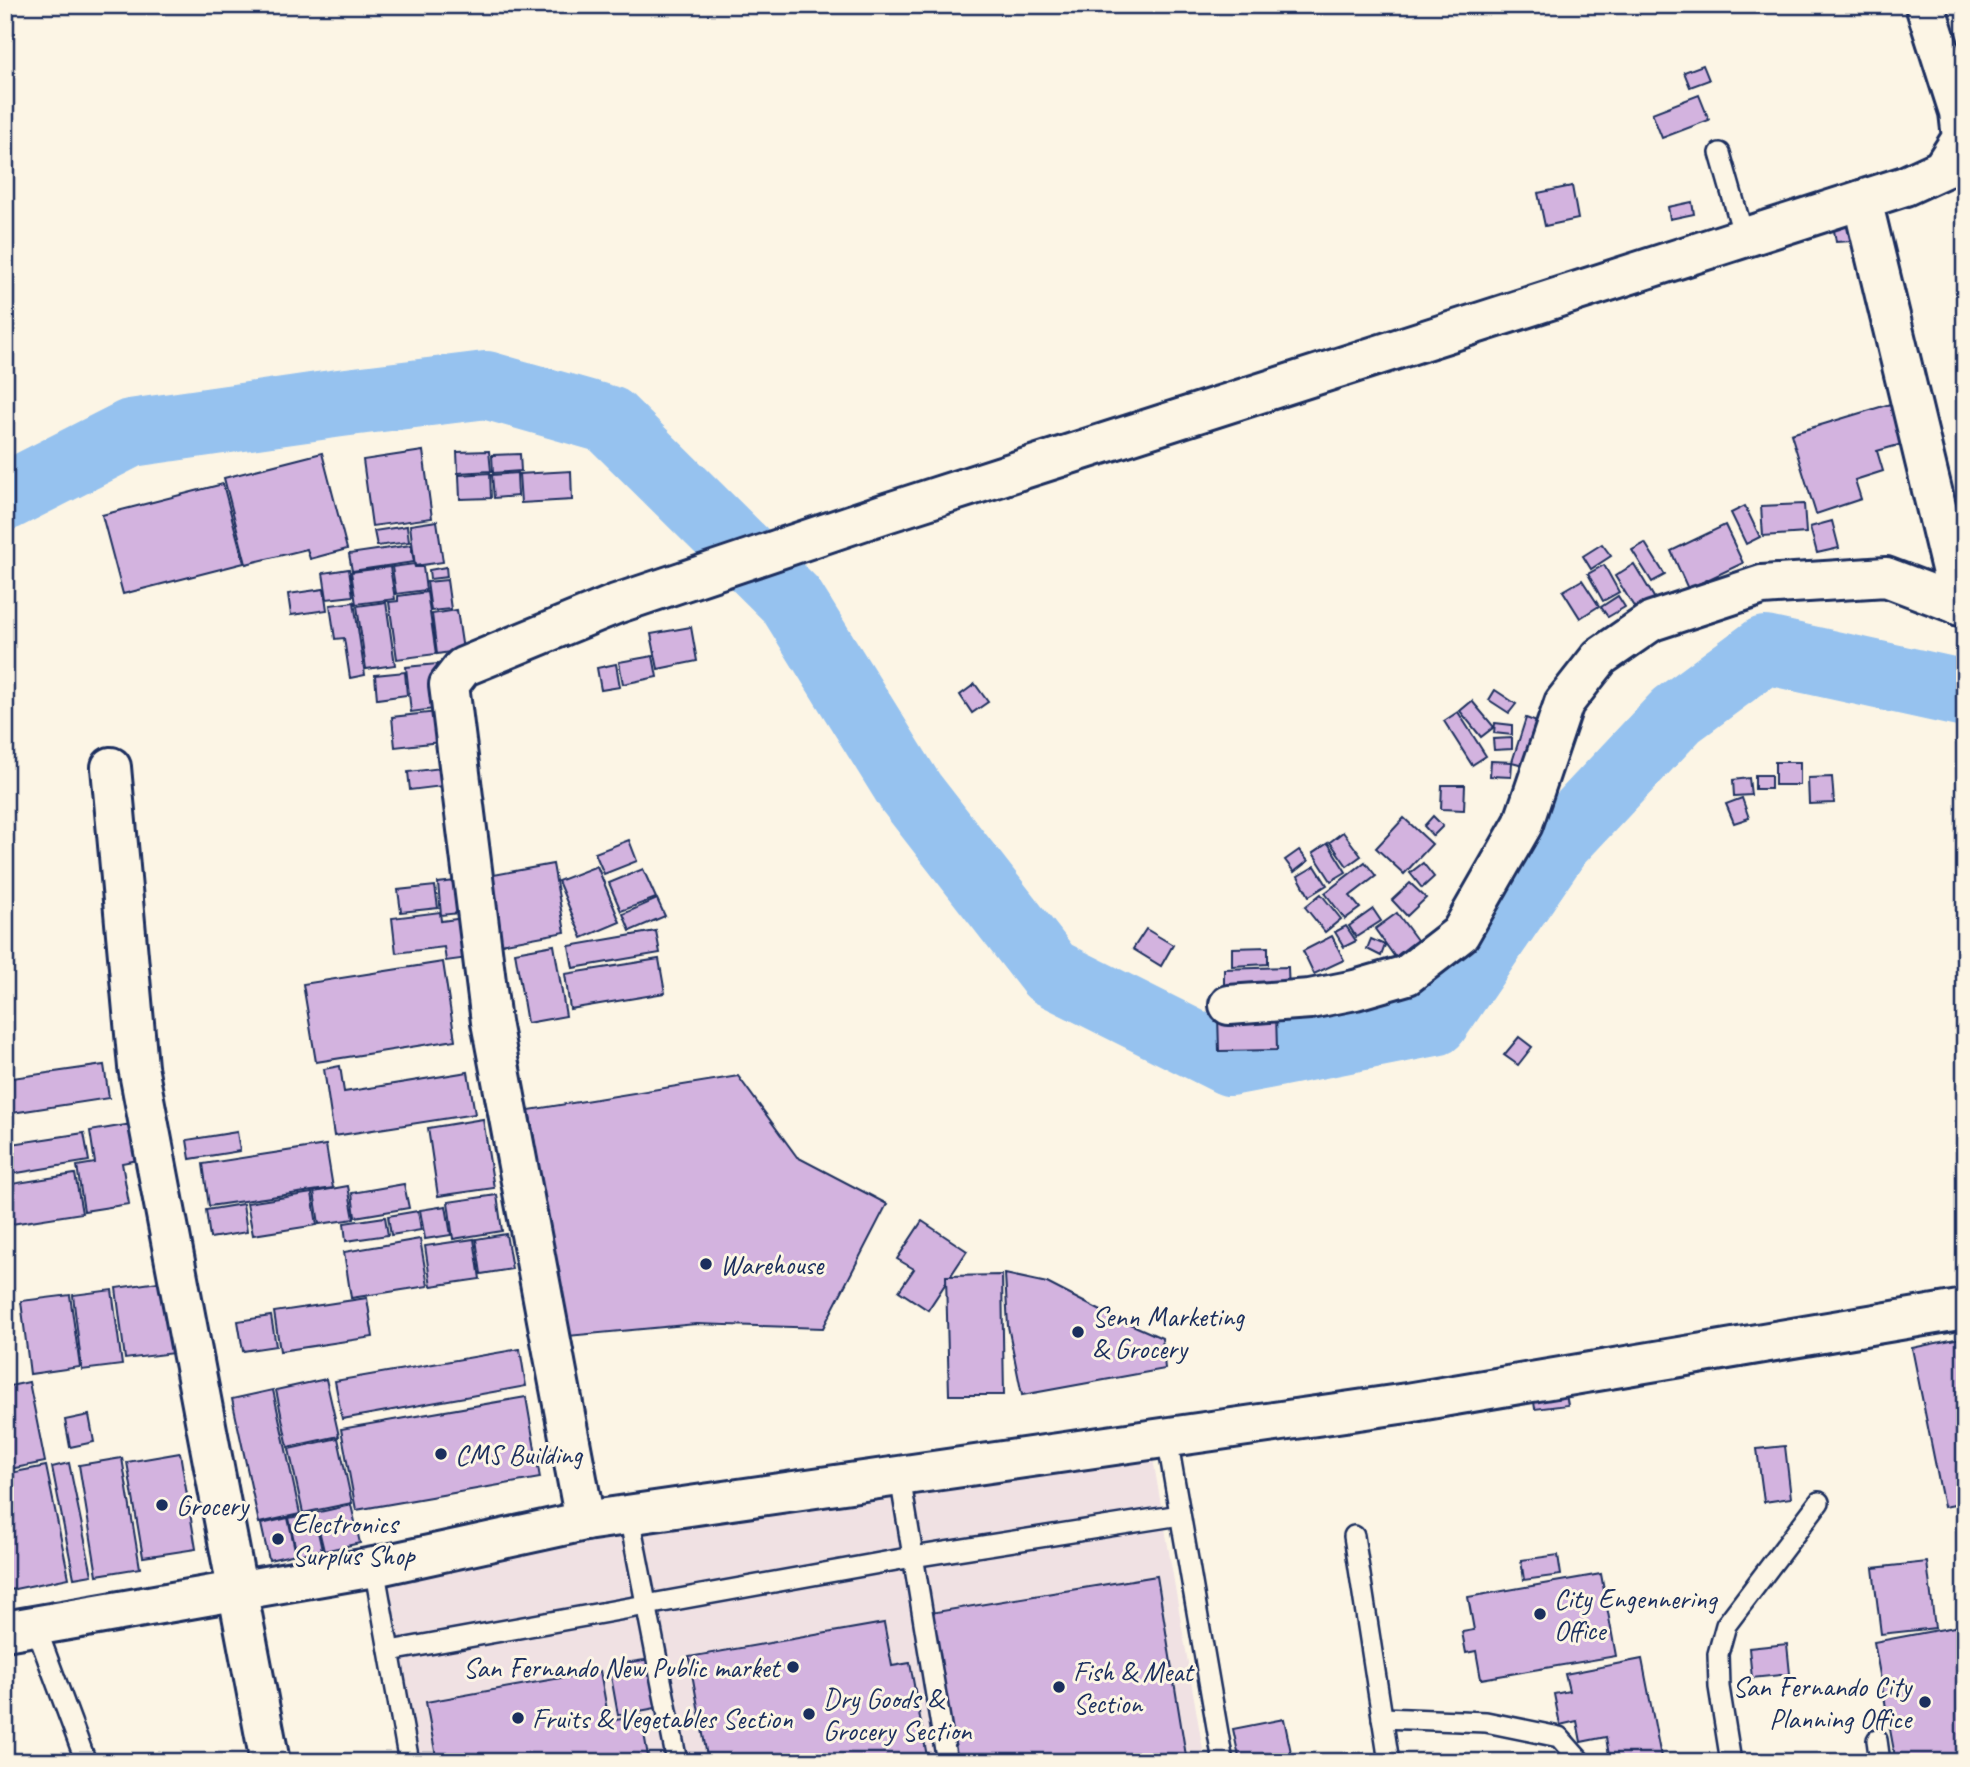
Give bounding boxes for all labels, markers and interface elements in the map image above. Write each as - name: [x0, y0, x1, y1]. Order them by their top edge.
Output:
- place label: Warehouse: [720, 1247, 825, 1282]
- marker: Warehouse: [698, 1256, 714, 1272]
- place label: Senn Marketing & Grocery: [1092, 1299, 1245, 1366]
- marker: Senn Marketing & Grocery: [1070, 1324, 1086, 1340]
- place label: CMS Building: [455, 1437, 583, 1472]
- marker: CMS Building: [433, 1446, 449, 1462]
- place label: Grocery: [176, 1488, 251, 1523]
- marker: Grocery: [154, 1497, 170, 1513]
- place label: Electronics Surplus Shop: [292, 1506, 417, 1573]
- marker: Electronics Surplus Shop: [270, 1531, 286, 1547]
- place label: City Engennering Office: [1554, 1581, 1719, 1648]
- marker: City Engennering Office: [1532, 1606, 1548, 1622]
- place label: San Fernando New Public market: [463, 1650, 782, 1685]
- place label: Fish & Meat Section: [1073, 1654, 1195, 1721]
- marker: San Fernando New Public market: [785, 1659, 801, 1675]
- place label: San Fernando City Planning Office: [1732, 1669, 1913, 1736]
- marker: Fish & Meat Section: [1051, 1679, 1067, 1695]
- place label: Dry Goods & Grocery Section: [823, 1681, 973, 1748]
- marker: San Fernando City Planning Office: [1917, 1694, 1933, 1710]
- place label: Fruits & Vegetables Section: [532, 1701, 793, 1736]
- marker: Dry Goods & Grocery Section: [801, 1706, 817, 1722]
- marker: Fruits & Vegetables Section: [510, 1710, 526, 1726]

